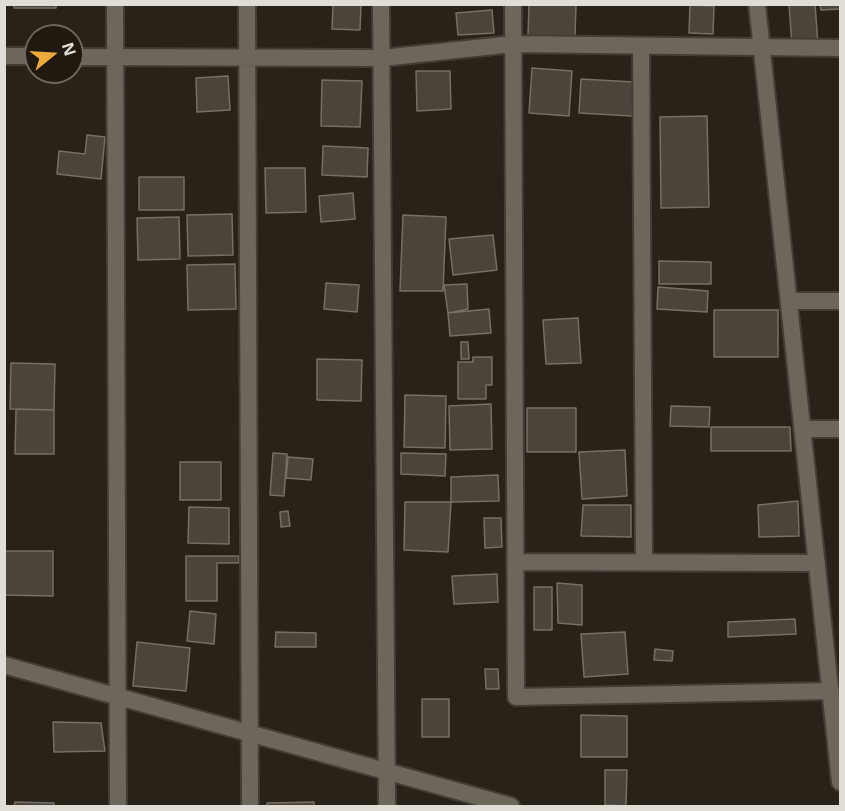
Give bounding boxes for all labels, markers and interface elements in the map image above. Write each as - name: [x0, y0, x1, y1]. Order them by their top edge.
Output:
- north arrow: [24, 24, 84, 84]
- text: N: [57, 39, 82, 59]

